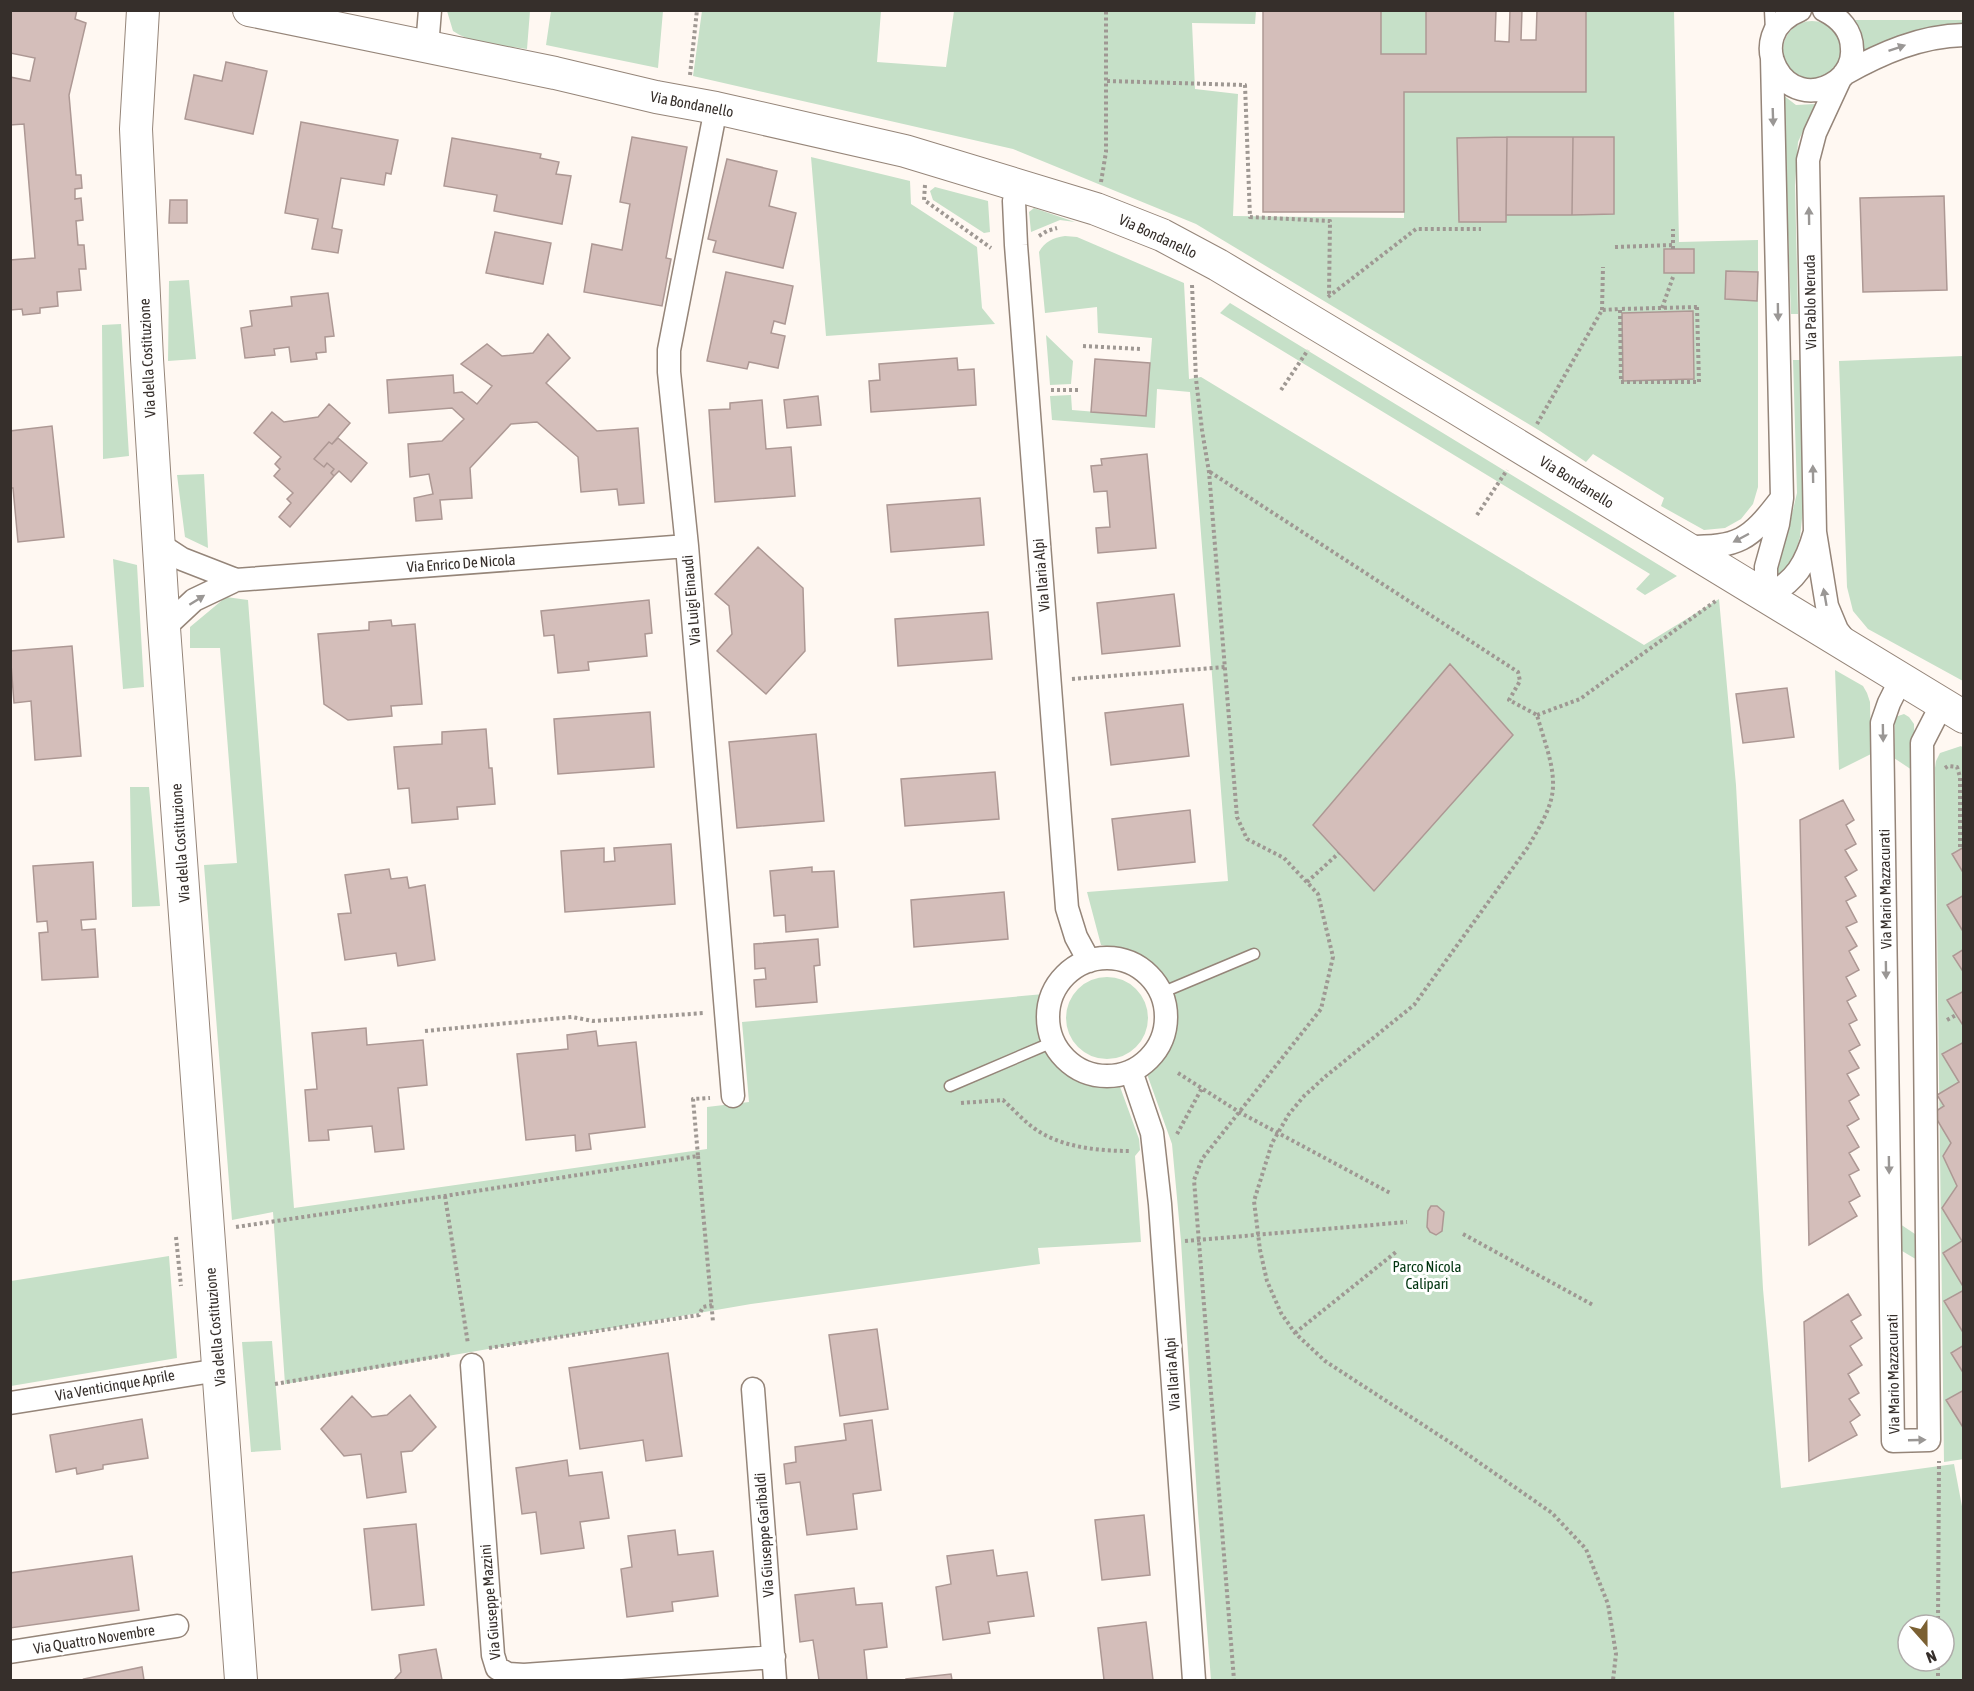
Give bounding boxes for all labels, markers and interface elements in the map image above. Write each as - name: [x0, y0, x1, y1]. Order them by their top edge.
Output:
- one-way arrow: [1888, 43, 1906, 53]
- street label: Via Bondanello: [649, 88, 735, 120]
- one-way arrow: [1769, 107, 1778, 126]
- one-way arrow: [1804, 206, 1813, 225]
- street label: Via Bondanello: [1116, 210, 1200, 262]
- street label: Via Pablo Neruda: [1801, 254, 1819, 350]
- street label: Via della Costituzione: [135, 298, 159, 418]
- one-way arrow: [1773, 302, 1783, 321]
- street label: Via Bondanello: [1537, 452, 1617, 512]
- one-way arrow: [1808, 464, 1818, 483]
- one-way arrow: [1732, 533, 1749, 543]
- street label: Via Ilaria Alpi: [1029, 538, 1053, 612]
- street label: Via Enrico De Nicola: [406, 551, 516, 575]
- street label: Via Luigi Einaudi: [679, 554, 703, 646]
- one-way arrow: [1821, 587, 1830, 606]
- one-way arrow: [189, 594, 205, 605]
- one-way arrow: [1878, 724, 1888, 743]
- street label: Via della Costituzione: [167, 783, 193, 903]
- street label: Via Mario Mazzacurati: [1875, 829, 1895, 949]
- one-way arrow: [1881, 961, 1891, 980]
- one-way arrow: [1884, 1156, 1894, 1175]
- park label: Parco Nicola Calipari: [1393, 1258, 1461, 1292]
- street label: Via della Costituzione: [201, 1267, 229, 1387]
- street label: Via Mario Mazzacurati: [1883, 1314, 1903, 1434]
- street label: Via Ilaria Alpi: [1161, 1337, 1183, 1411]
- street label: Via Venticinque Aprile: [54, 1366, 176, 1404]
- one-way arrow: [1908, 1436, 1927, 1445]
- street label: Via Giuseppe Garibaldi: [751, 1472, 777, 1598]
- street label: Via Giuseppe Mazzini: [476, 1544, 504, 1660]
- north arrow: [1896, 1613, 1956, 1673]
- street label: Via Quattro Novembre: [32, 1621, 156, 1657]
- text: N: [1924, 1647, 1939, 1667]

